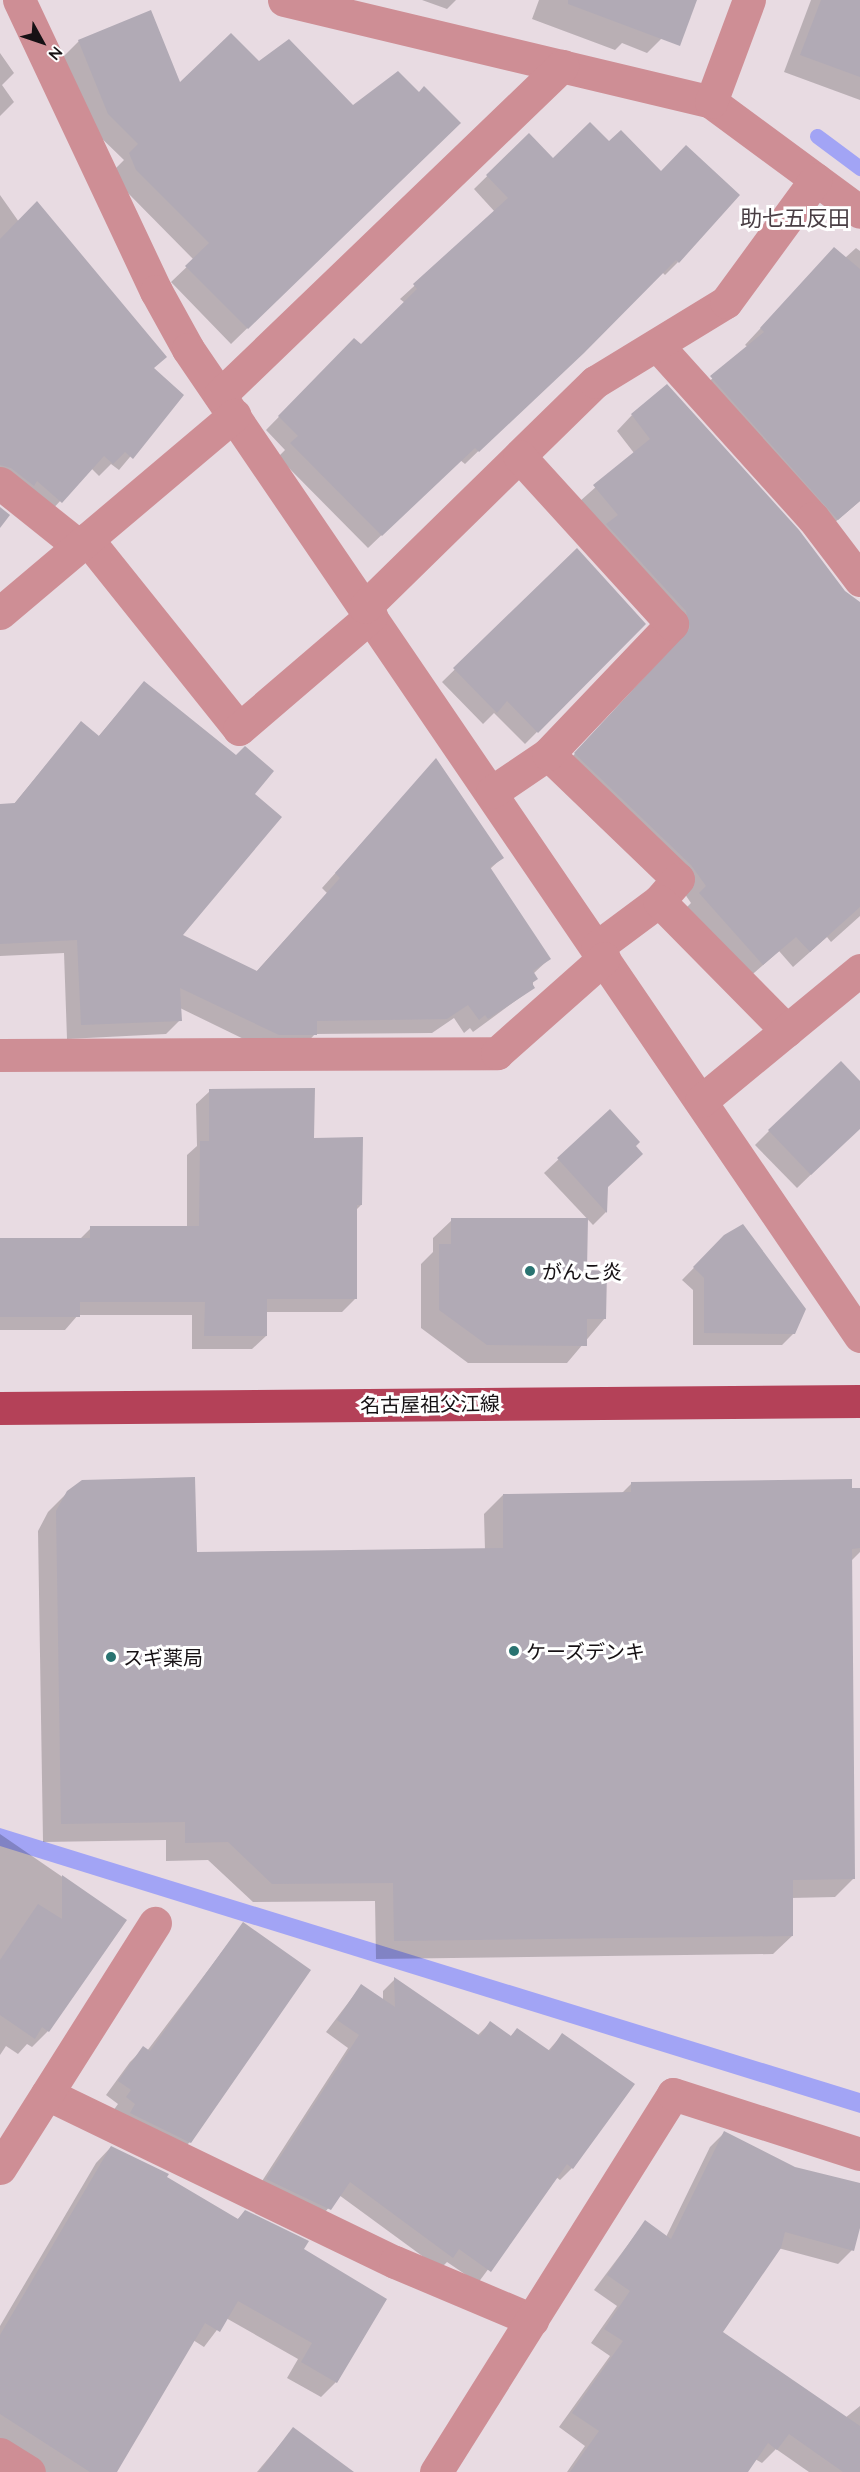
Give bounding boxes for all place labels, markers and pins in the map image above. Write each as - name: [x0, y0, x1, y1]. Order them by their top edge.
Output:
- place label: がんこ炎: [542, 1259, 622, 1283]
- marker: がんこ炎: [523, 1264, 537, 1278]
- place label: ケーズデンキ: [526, 1639, 646, 1663]
- marker: ケーズデンキ: [507, 1644, 521, 1658]
- place label: スギ薬局: [123, 1645, 203, 1669]
- marker: スギ薬局: [104, 1650, 118, 1664]

